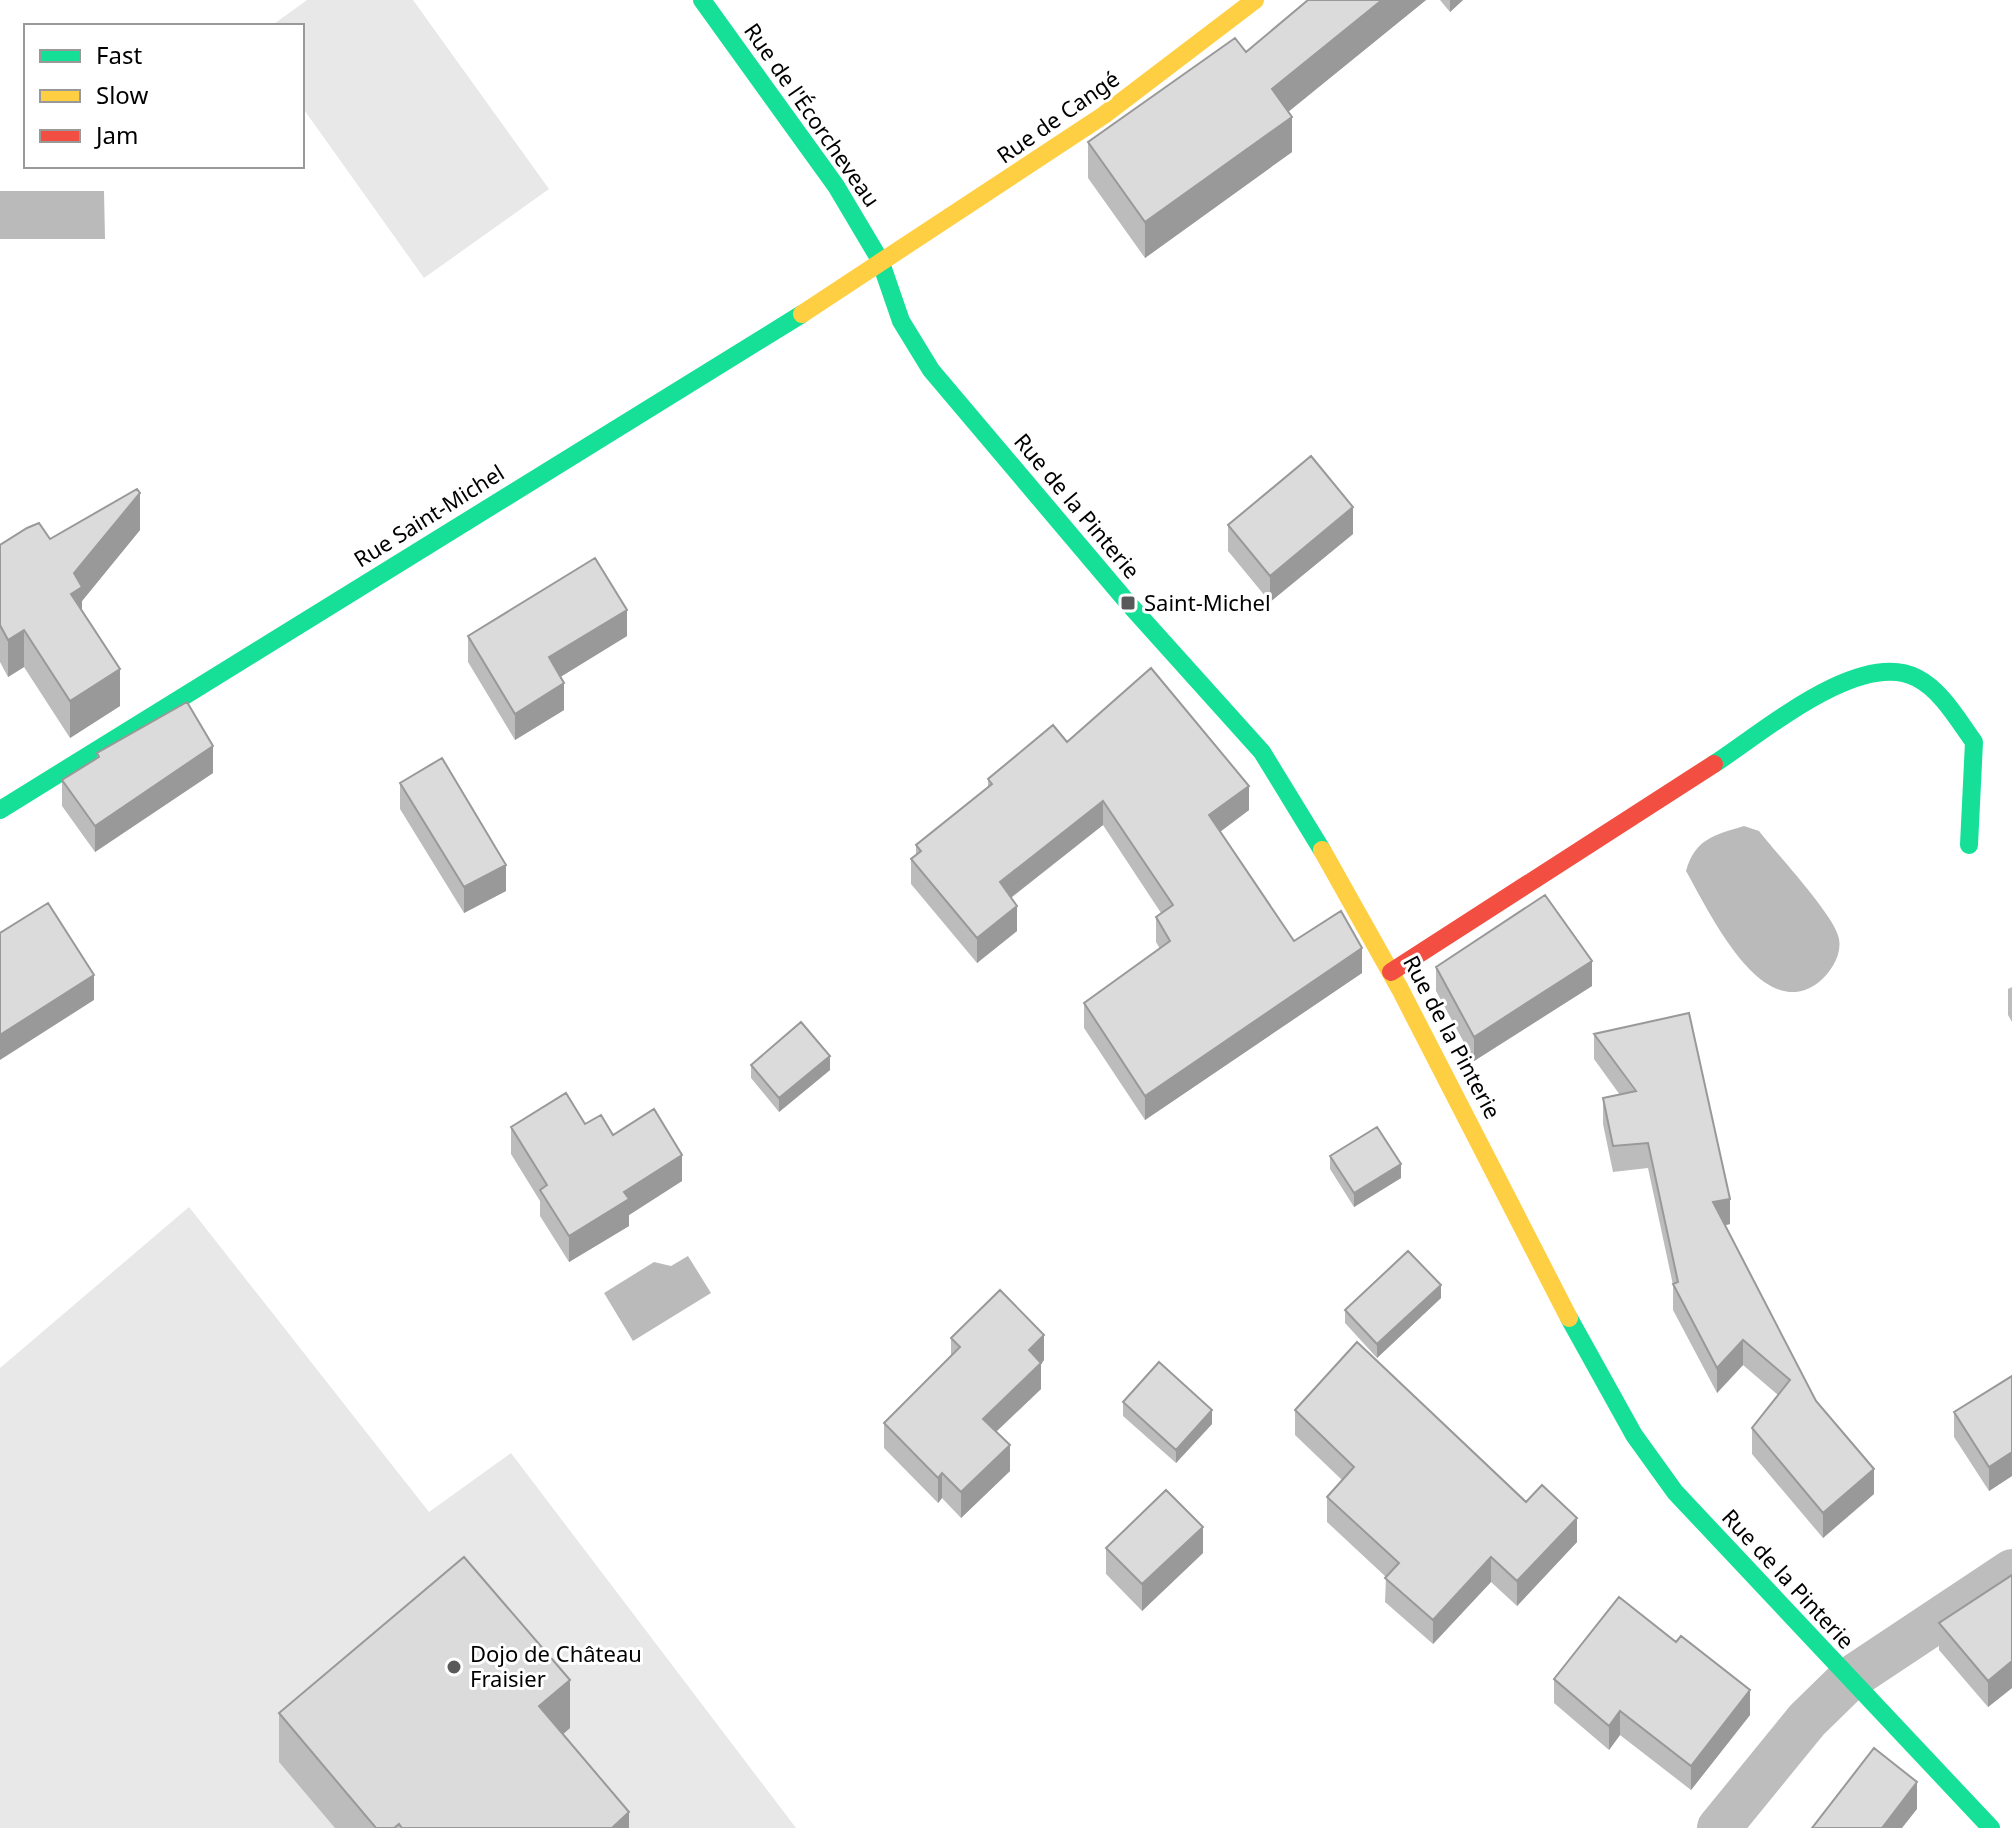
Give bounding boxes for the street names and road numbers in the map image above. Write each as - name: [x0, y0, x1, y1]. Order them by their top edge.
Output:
- street label: Rue de l'Écorcheveau: [738, 16, 888, 212]
- street label: Rue de Cangé: [990, 63, 1125, 169]
- street label: Rue de la Pinterie: [1008, 426, 1147, 584]
- street label: Rue Saint-Michel: [348, 457, 509, 573]
- street label: Rue de la Pinterie: [1397, 950, 1509, 1123]
- street label: Rue de la Pinterie: [1716, 1502, 1861, 1655]

